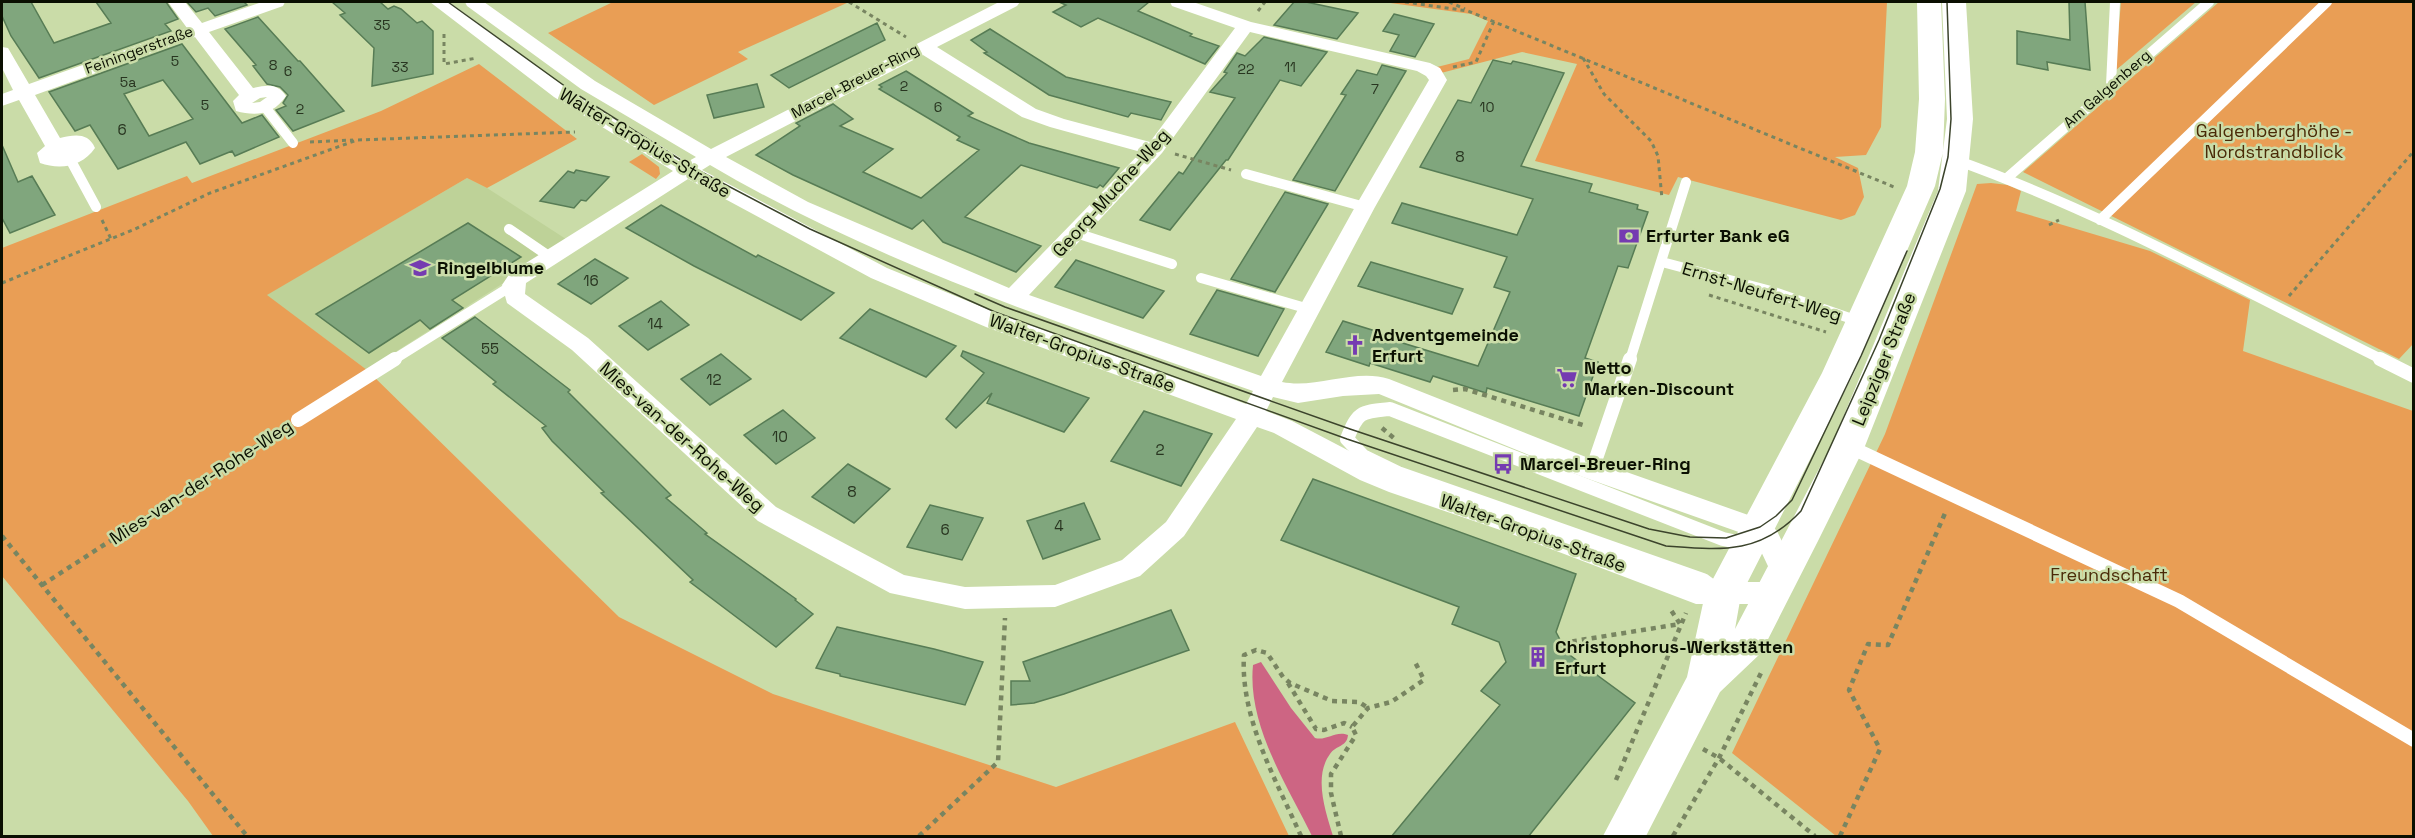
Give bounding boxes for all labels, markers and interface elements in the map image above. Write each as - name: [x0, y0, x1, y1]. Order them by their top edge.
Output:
- house number: 35: [374, 16, 390, 34]
- street label: Feiningerstraße: [82, 21, 196, 78]
- street label: Marcel-Breuer-Ring: [788, 39, 922, 122]
- street label: Am Galgenberg: [2059, 45, 2154, 132]
- house number: 5: [171, 52, 179, 70]
- house number: 8: [269, 56, 278, 74]
- house number: 33: [392, 58, 408, 76]
- house number: 11: [1284, 58, 1296, 76]
- house number: 22: [1238, 60, 1254, 78]
- house number: 6: [284, 62, 292, 80]
- house number: 5a: [120, 73, 136, 91]
- house number: 2: [900, 77, 908, 95]
- house number: 7: [1371, 80, 1379, 98]
- street label: Walter-Gropius-Straße: [555, 82, 735, 203]
- house number: 5: [201, 96, 209, 114]
- house number: 6: [934, 98, 942, 116]
- house number: 10: [1480, 98, 1494, 116]
- house number: 2: [296, 100, 304, 118]
- park label: Galgenberghöhe - Nordstrandblick: [2196, 119, 2352, 163]
- house number: 6: [117, 120, 127, 139]
- street label: Georg-Muche-Weg: [1047, 124, 1174, 261]
- house number: 8: [1455, 147, 1465, 166]
- bank icon: Erfurter Bank eG: [1617, 224, 1641, 248]
- place label: Erfurter Bank eG: [1646, 224, 1790, 247]
- school or university icon: Ringelblume: [408, 256, 432, 280]
- place label: Ringelblume: [437, 256, 544, 279]
- street label: Ernst-Neufert-Weg: [1680, 256, 1845, 327]
- house number: 16: [583, 271, 599, 290]
- street label: Leipziger Straße: [1846, 289, 1921, 429]
- street label: Walter-Gropius-Straße: [986, 308, 1178, 397]
- house number: 14: [647, 314, 663, 333]
- place label: Adventgemeinde Erfurt: [1372, 323, 1519, 367]
- church icon: Adventgemeinde Erfurt: [1343, 333, 1367, 357]
- house number: 55: [481, 339, 499, 358]
- place label: Netto Marken-Discount: [1584, 356, 1734, 400]
- street label: Mies-van-der-Rohe-Weg: [595, 357, 769, 517]
- supermarket icon: Netto Marken-Discount: [1555, 366, 1579, 390]
- house number: 12: [706, 370, 722, 389]
- street label: Mies-van-der-Rohe-Weg: [105, 414, 297, 549]
- house number: 10: [772, 427, 788, 446]
- house number: 2: [1155, 440, 1165, 459]
- bus stop icon: Marcel-Breuer-Ring: [1491, 452, 1515, 476]
- place label: Marcel-Breuer-Ring: [1520, 452, 1691, 475]
- house number: 8: [847, 482, 857, 501]
- street label: Walter-Gropius-Straße: [1437, 488, 1629, 577]
- house number: 4: [1054, 516, 1064, 535]
- house number: 6: [940, 520, 950, 539]
- park label: Freundschaft: [2050, 563, 2168, 586]
- place label: Christophorus-Werkstätten Erfurt: [1555, 635, 1793, 679]
- building icon: Christophorus-Werkstätten Erfurt: [1526, 645, 1550, 669]

